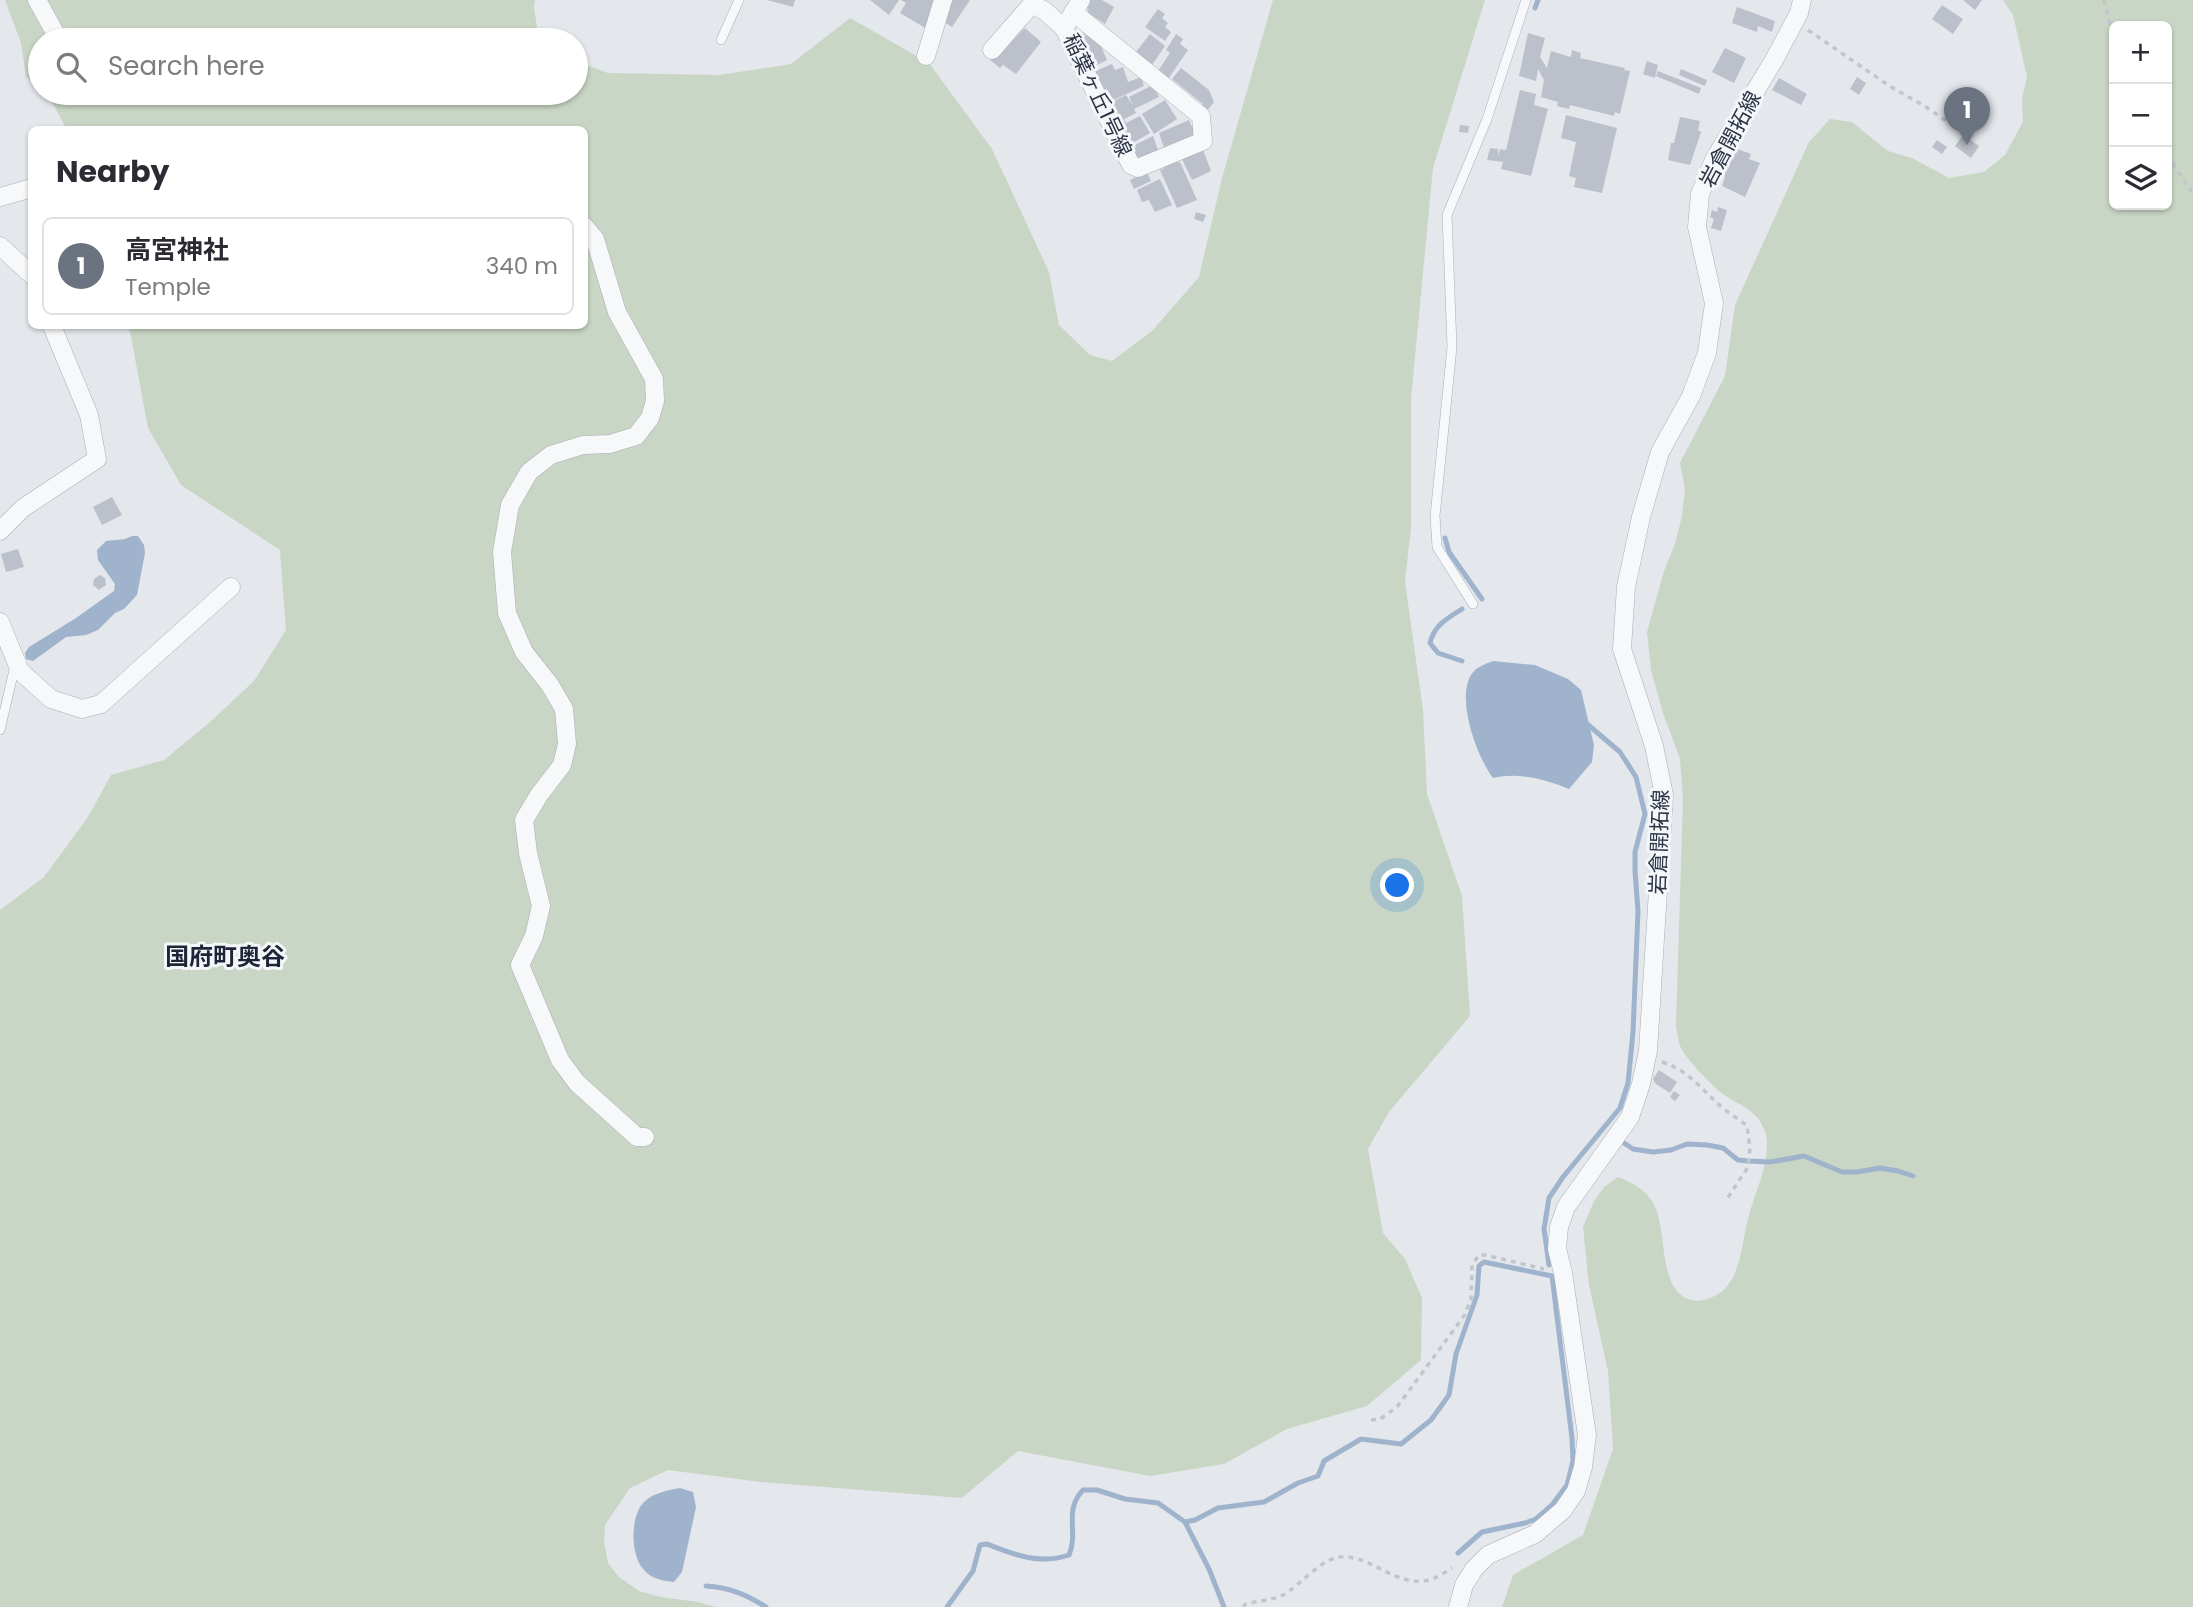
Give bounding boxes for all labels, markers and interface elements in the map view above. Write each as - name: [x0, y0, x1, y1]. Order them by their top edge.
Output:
- map controls: [2109, 21, 2172, 210]
- button: +: [2109, 21, 2172, 84]
- search box: [28, 28, 588, 105]
- street label: 稲葉ヶ丘1号線: [1057, 29, 1139, 161]
- icon: search: [52, 48, 90, 86]
- text: Search here: [108, 48, 265, 84]
- button: −: [2109, 84, 2172, 147]
- street label: 岩倉開拓線: [1693, 86, 1767, 192]
- pin: 1: [1944, 87, 1990, 145]
- button: layers: [2109, 147, 2172, 210]
- text: Nearby: [56, 150, 170, 193]
- text: 高宮神社: [125, 232, 229, 268]
- text: 1: [77, 250, 85, 282]
- text: 340 m: [486, 250, 558, 282]
- text: Temple: [125, 271, 211, 303]
- street label: 岩倉開拓線: [1643, 789, 1675, 895]
- your location: [1380, 868, 1414, 902]
- district label: 国府町奥谷: [165, 940, 285, 973]

